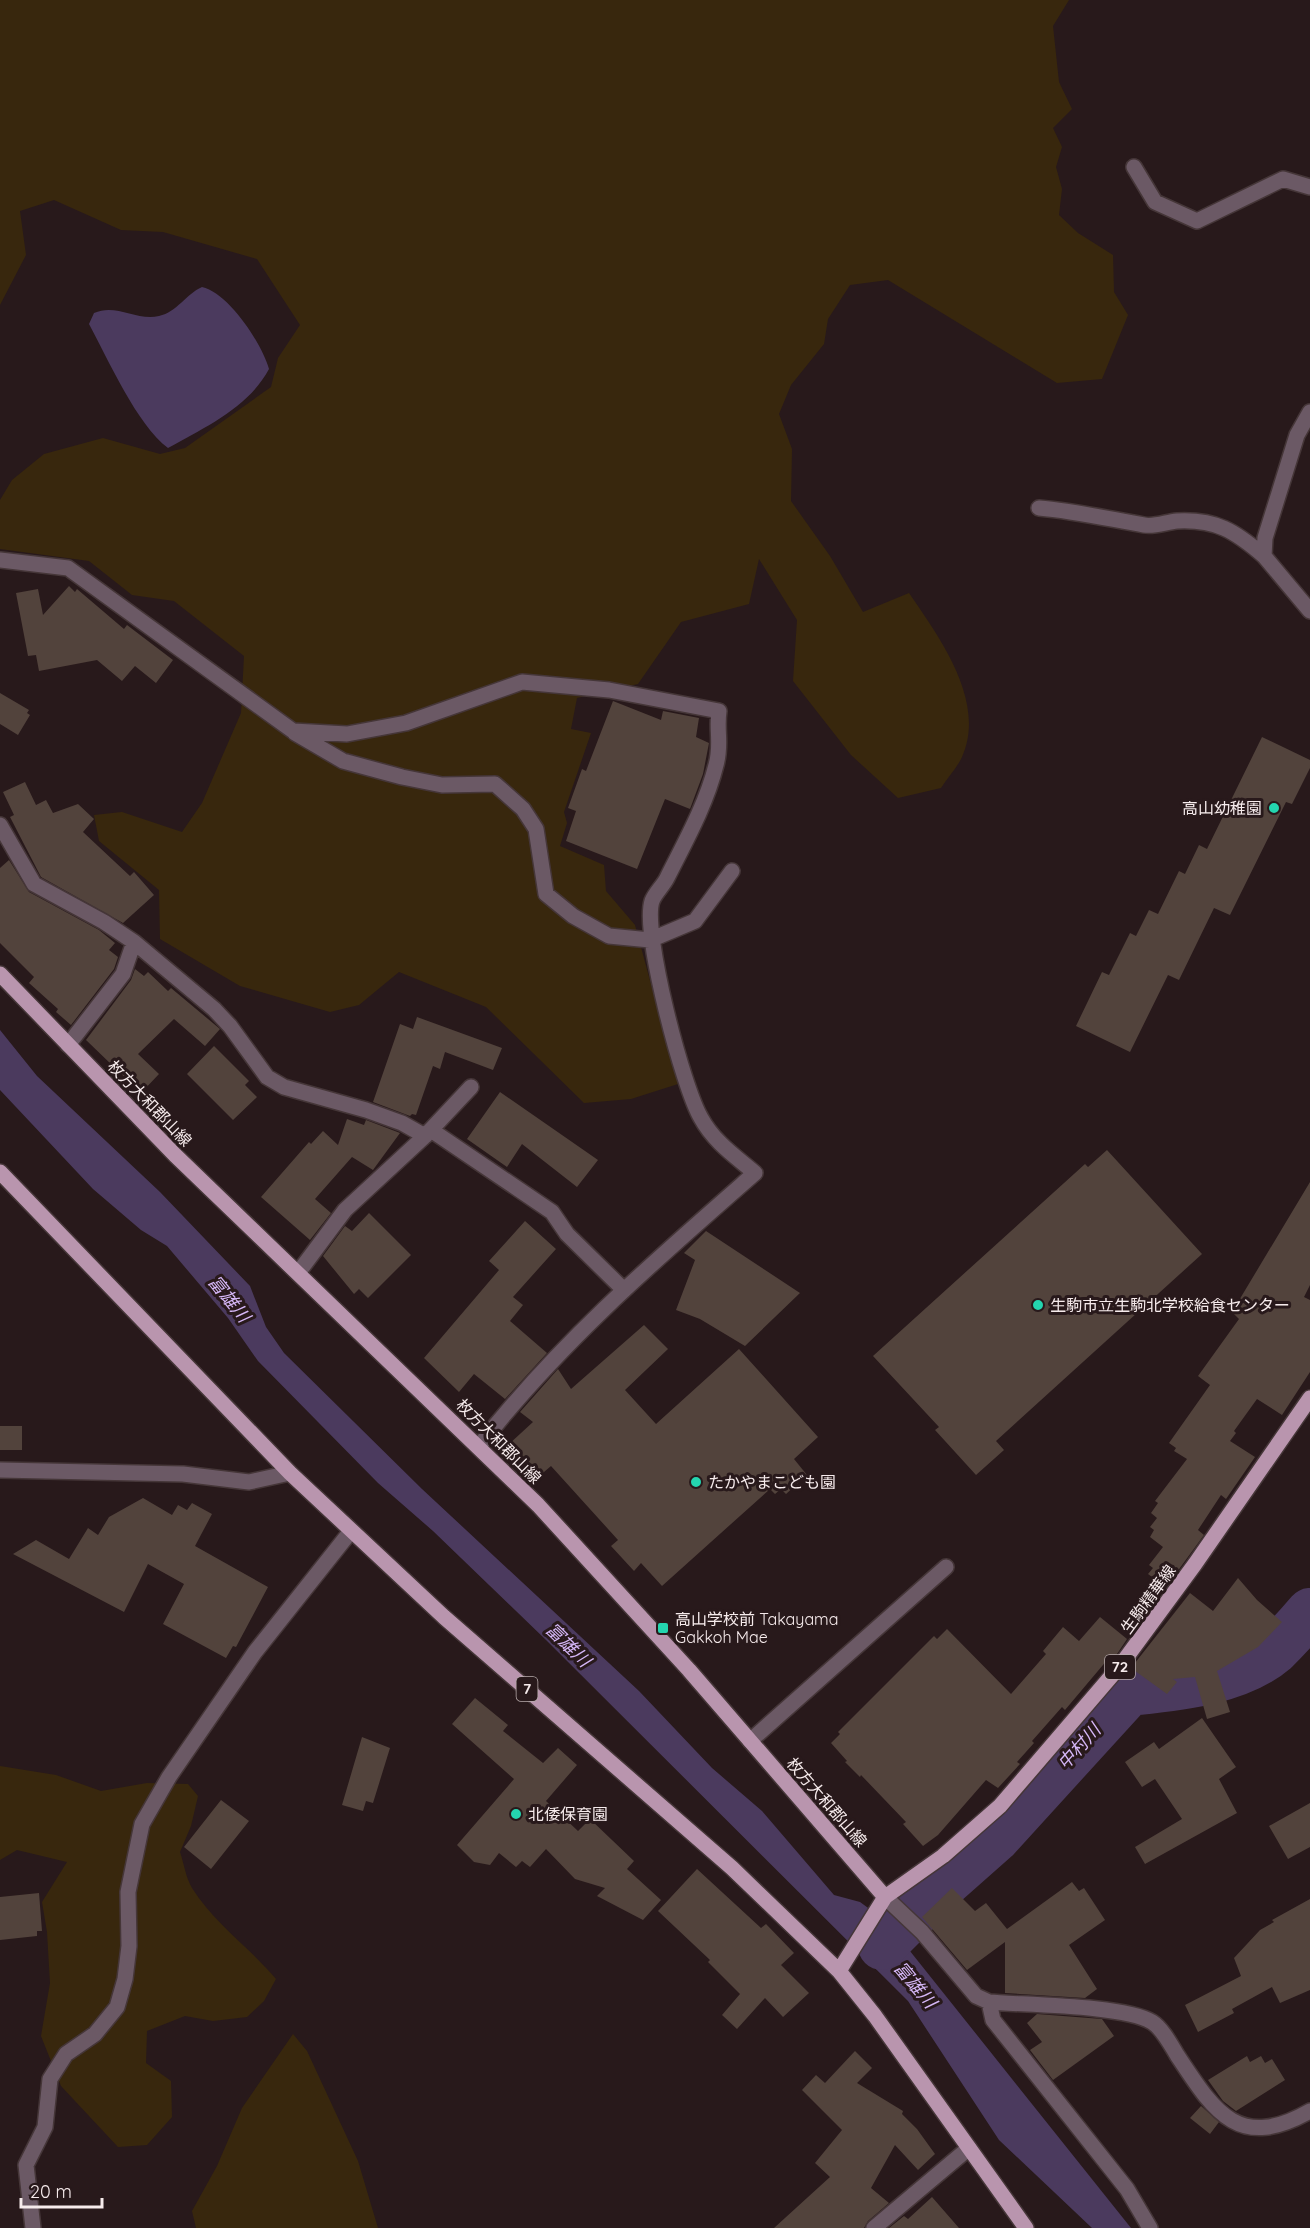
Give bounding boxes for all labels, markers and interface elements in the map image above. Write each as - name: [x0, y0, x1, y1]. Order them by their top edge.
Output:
- place label: 高山幼稚園: [1182, 798, 1262, 818]
- marker: 高山幼稚園: [1267, 801, 1281, 815]
- street label: 枚方大和郡山線: [104, 1056, 196, 1150]
- water label: 富雄川: [203, 1270, 257, 1328]
- place label: 生駒市立生駒北学校給食センター: [1050, 1295, 1290, 1315]
- marker: 生駒市立生駒北学校給食センター: [1031, 1298, 1045, 1312]
- street label: 枚方大和郡山線: [452, 1394, 546, 1488]
- place label: たかやまこども園: [708, 1472, 836, 1492]
- marker: たかやまこども園: [689, 1475, 703, 1489]
- street label: 生駒精華線: [1116, 1561, 1180, 1637]
- place label: 高山学校前 Takayama Gakkoh Mae: [675, 1609, 838, 1647]
- water label: 富雄川: [541, 1618, 597, 1673]
- marker: 高山学校前 Takayama Gakkoh Mae: [656, 1621, 670, 1635]
- road number: 72: [1105, 1655, 1135, 1679]
- road number: 7: [516, 1677, 538, 1701]
- water label: 中村川: [1052, 1717, 1107, 1774]
- street label: 枚方大和郡山線: [783, 1753, 871, 1851]
- place label: 北倭保育園: [528, 1804, 608, 1824]
- marker: 北倭保育園: [509, 1807, 523, 1821]
- water label: 富雄川: [889, 1957, 943, 2014]
- scale bar: [21, 2171, 102, 2209]
- text: 20 m: [30, 2180, 72, 2203]

